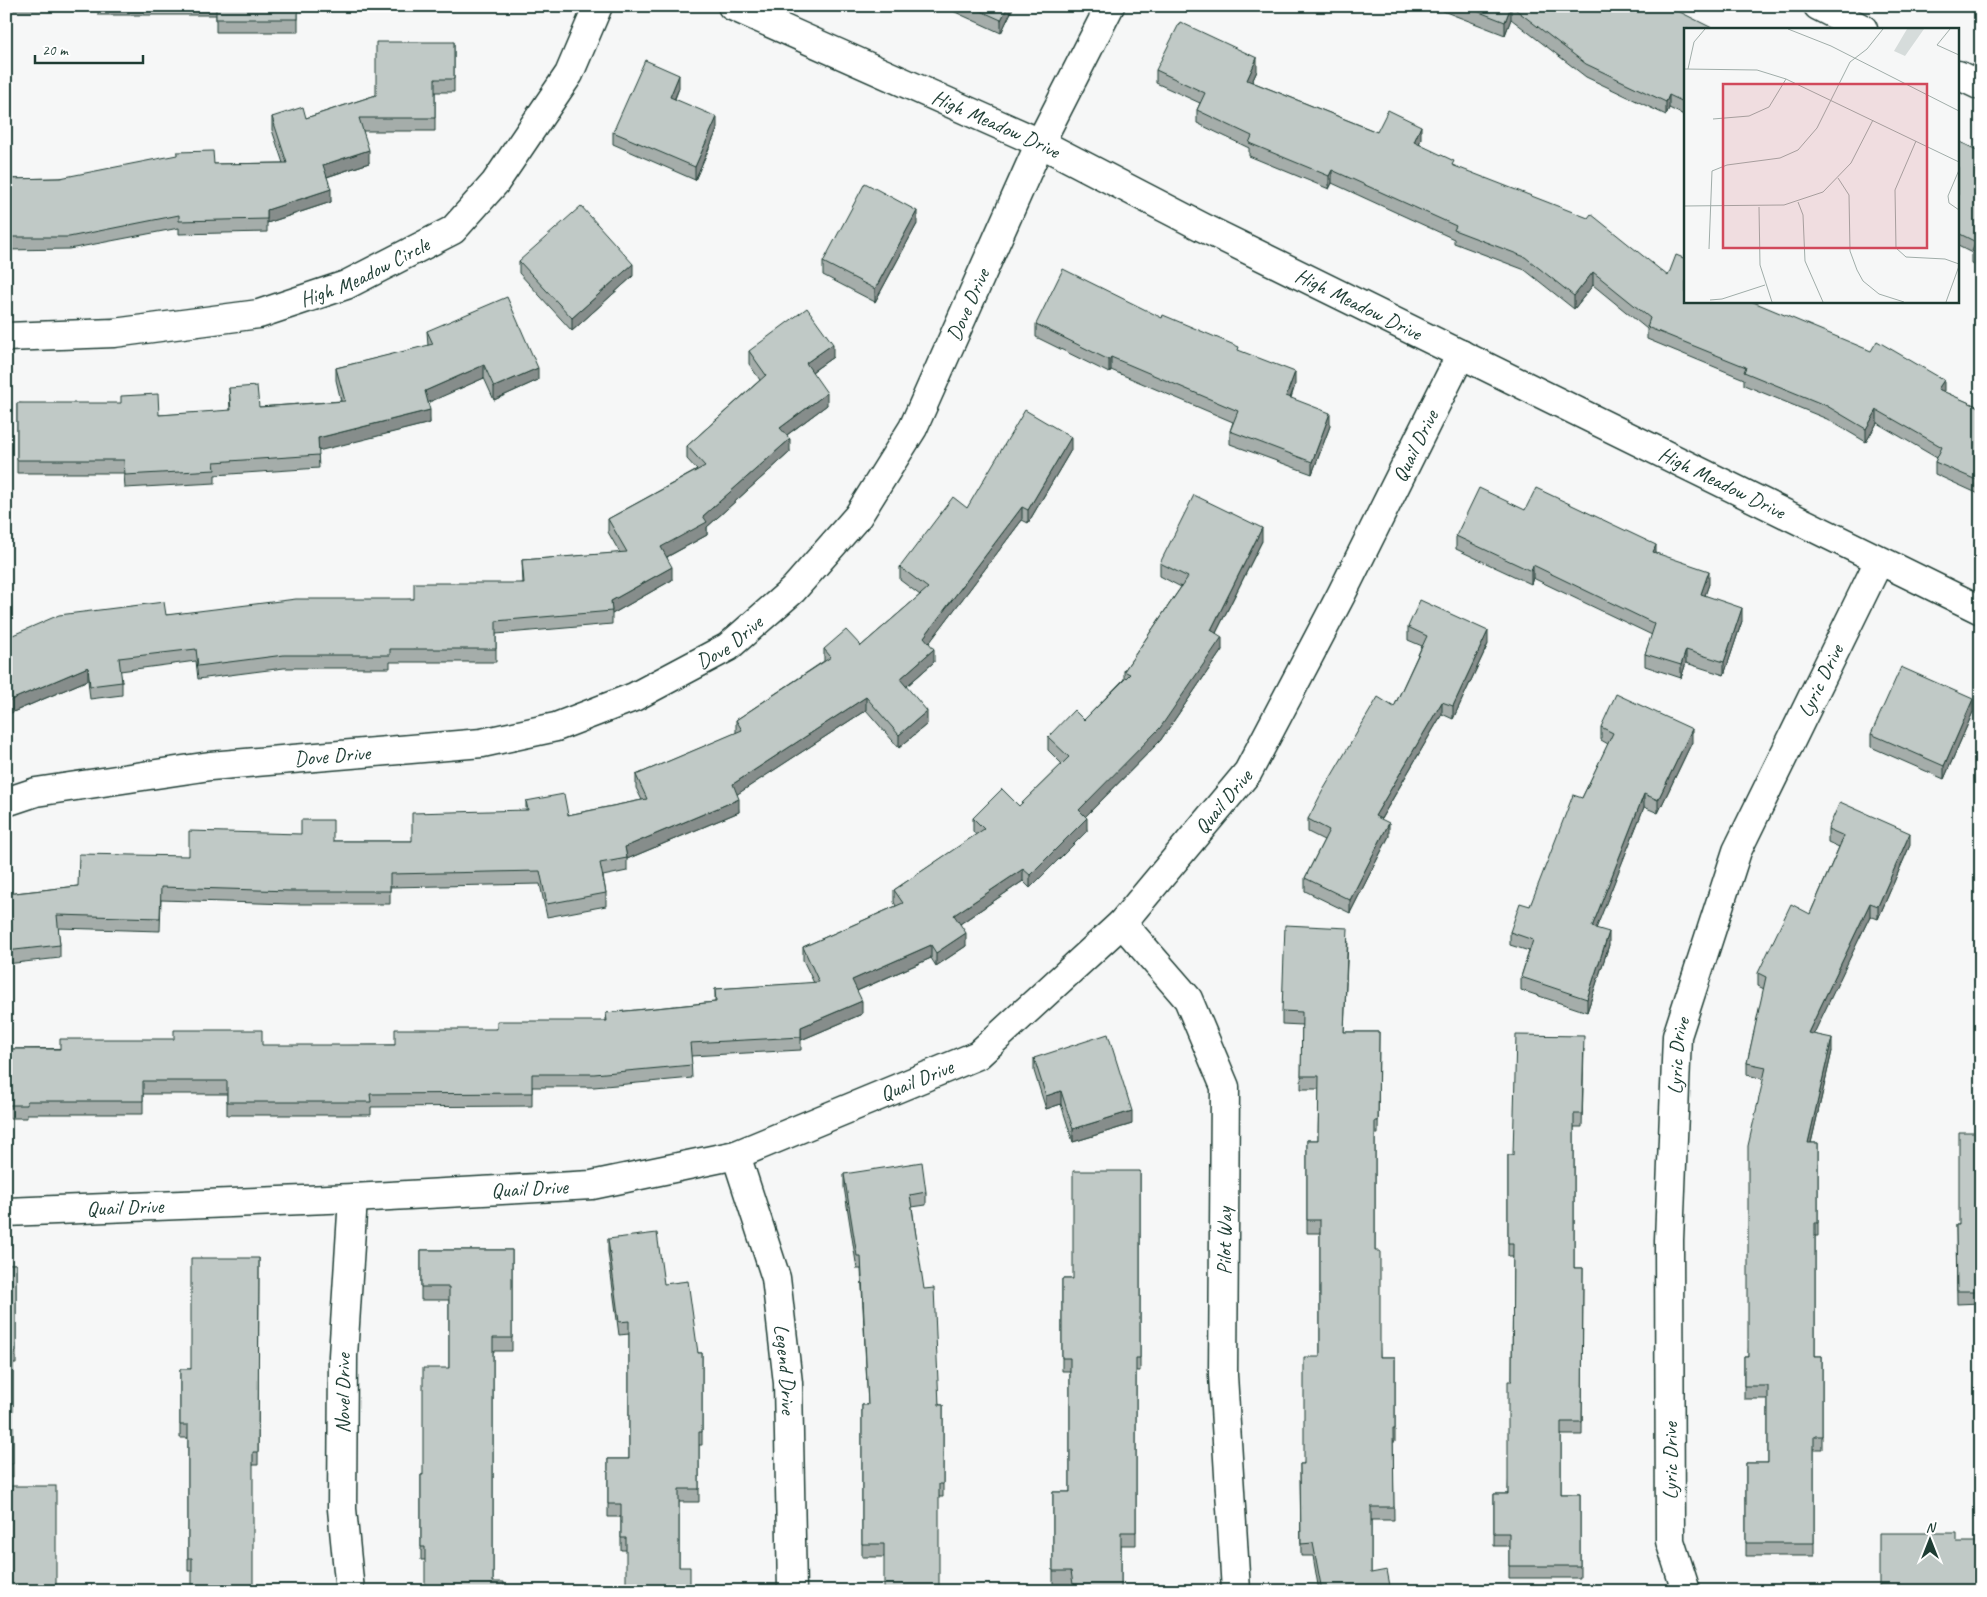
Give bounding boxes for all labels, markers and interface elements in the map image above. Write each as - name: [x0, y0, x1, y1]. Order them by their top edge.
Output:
- inset map: [1684, 28, 1960, 302]
- scale bar: [35, 32, 142, 64]
- text: 20 m: [42, 41, 69, 60]
- street label: High Meadow Drive: [928, 84, 1065, 165]
- street label: High Meadow Circle: [296, 231, 435, 312]
- street label: High Meadow Drive: [1291, 262, 1427, 346]
- street label: Dove Drive: [941, 263, 996, 345]
- street label: Quail Drive: [1386, 405, 1444, 486]
- street label: High Meadow Drive: [1655, 441, 1790, 525]
- street label: Dove Drive: [692, 608, 770, 675]
- street label: Lyric Drive: [1792, 639, 1850, 721]
- street label: Dove Drive: [293, 739, 373, 772]
- street label: Quail Drive: [1189, 763, 1259, 839]
- street label: Lyric Drive: [1662, 1013, 1696, 1095]
- street label: Quail Drive: [876, 1053, 958, 1107]
- street label: Quail Drive: [490, 1173, 570, 1203]
- street label: Quail Drive: [86, 1193, 165, 1222]
- street label: Pilot Way: [1211, 1205, 1237, 1275]
- street label: Legend Drive: [768, 1323, 802, 1417]
- street label: Novel Drive: [329, 1351, 356, 1433]
- street label: Lyric Drive: [1657, 1421, 1683, 1500]
- north arrow: [1904, 1514, 1954, 1564]
- text: N: [1926, 1519, 1937, 1536]

